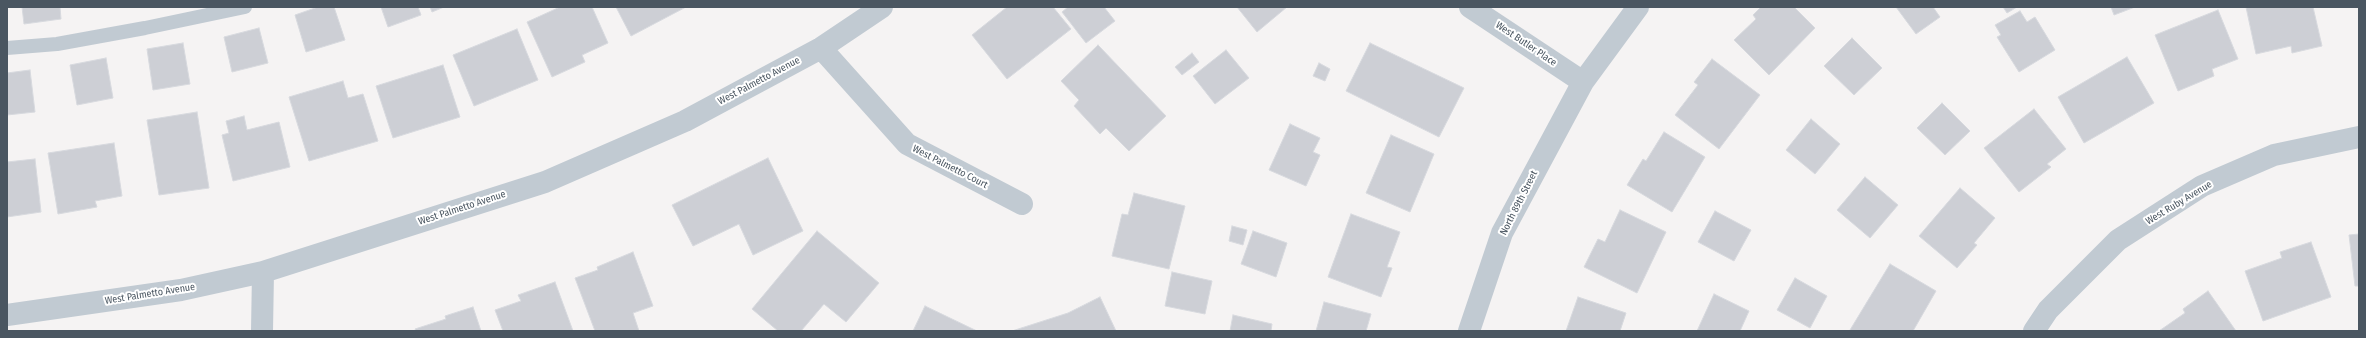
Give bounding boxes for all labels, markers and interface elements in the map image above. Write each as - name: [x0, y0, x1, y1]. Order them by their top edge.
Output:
- street label: West Butler Place: [1493, 19, 1559, 69]
- street label: West Palmetto Avenue: [716, 54, 802, 108]
- street label: West Palmetto Court: [910, 143, 990, 191]
- street label: North 89th Street: [1498, 169, 1540, 237]
- street label: West Ruby Avenue: [2144, 179, 2214, 227]
- street label: West Palmetto Avenue: [417, 188, 507, 228]
- street label: West Palmetto Avenue: [104, 281, 196, 307]

